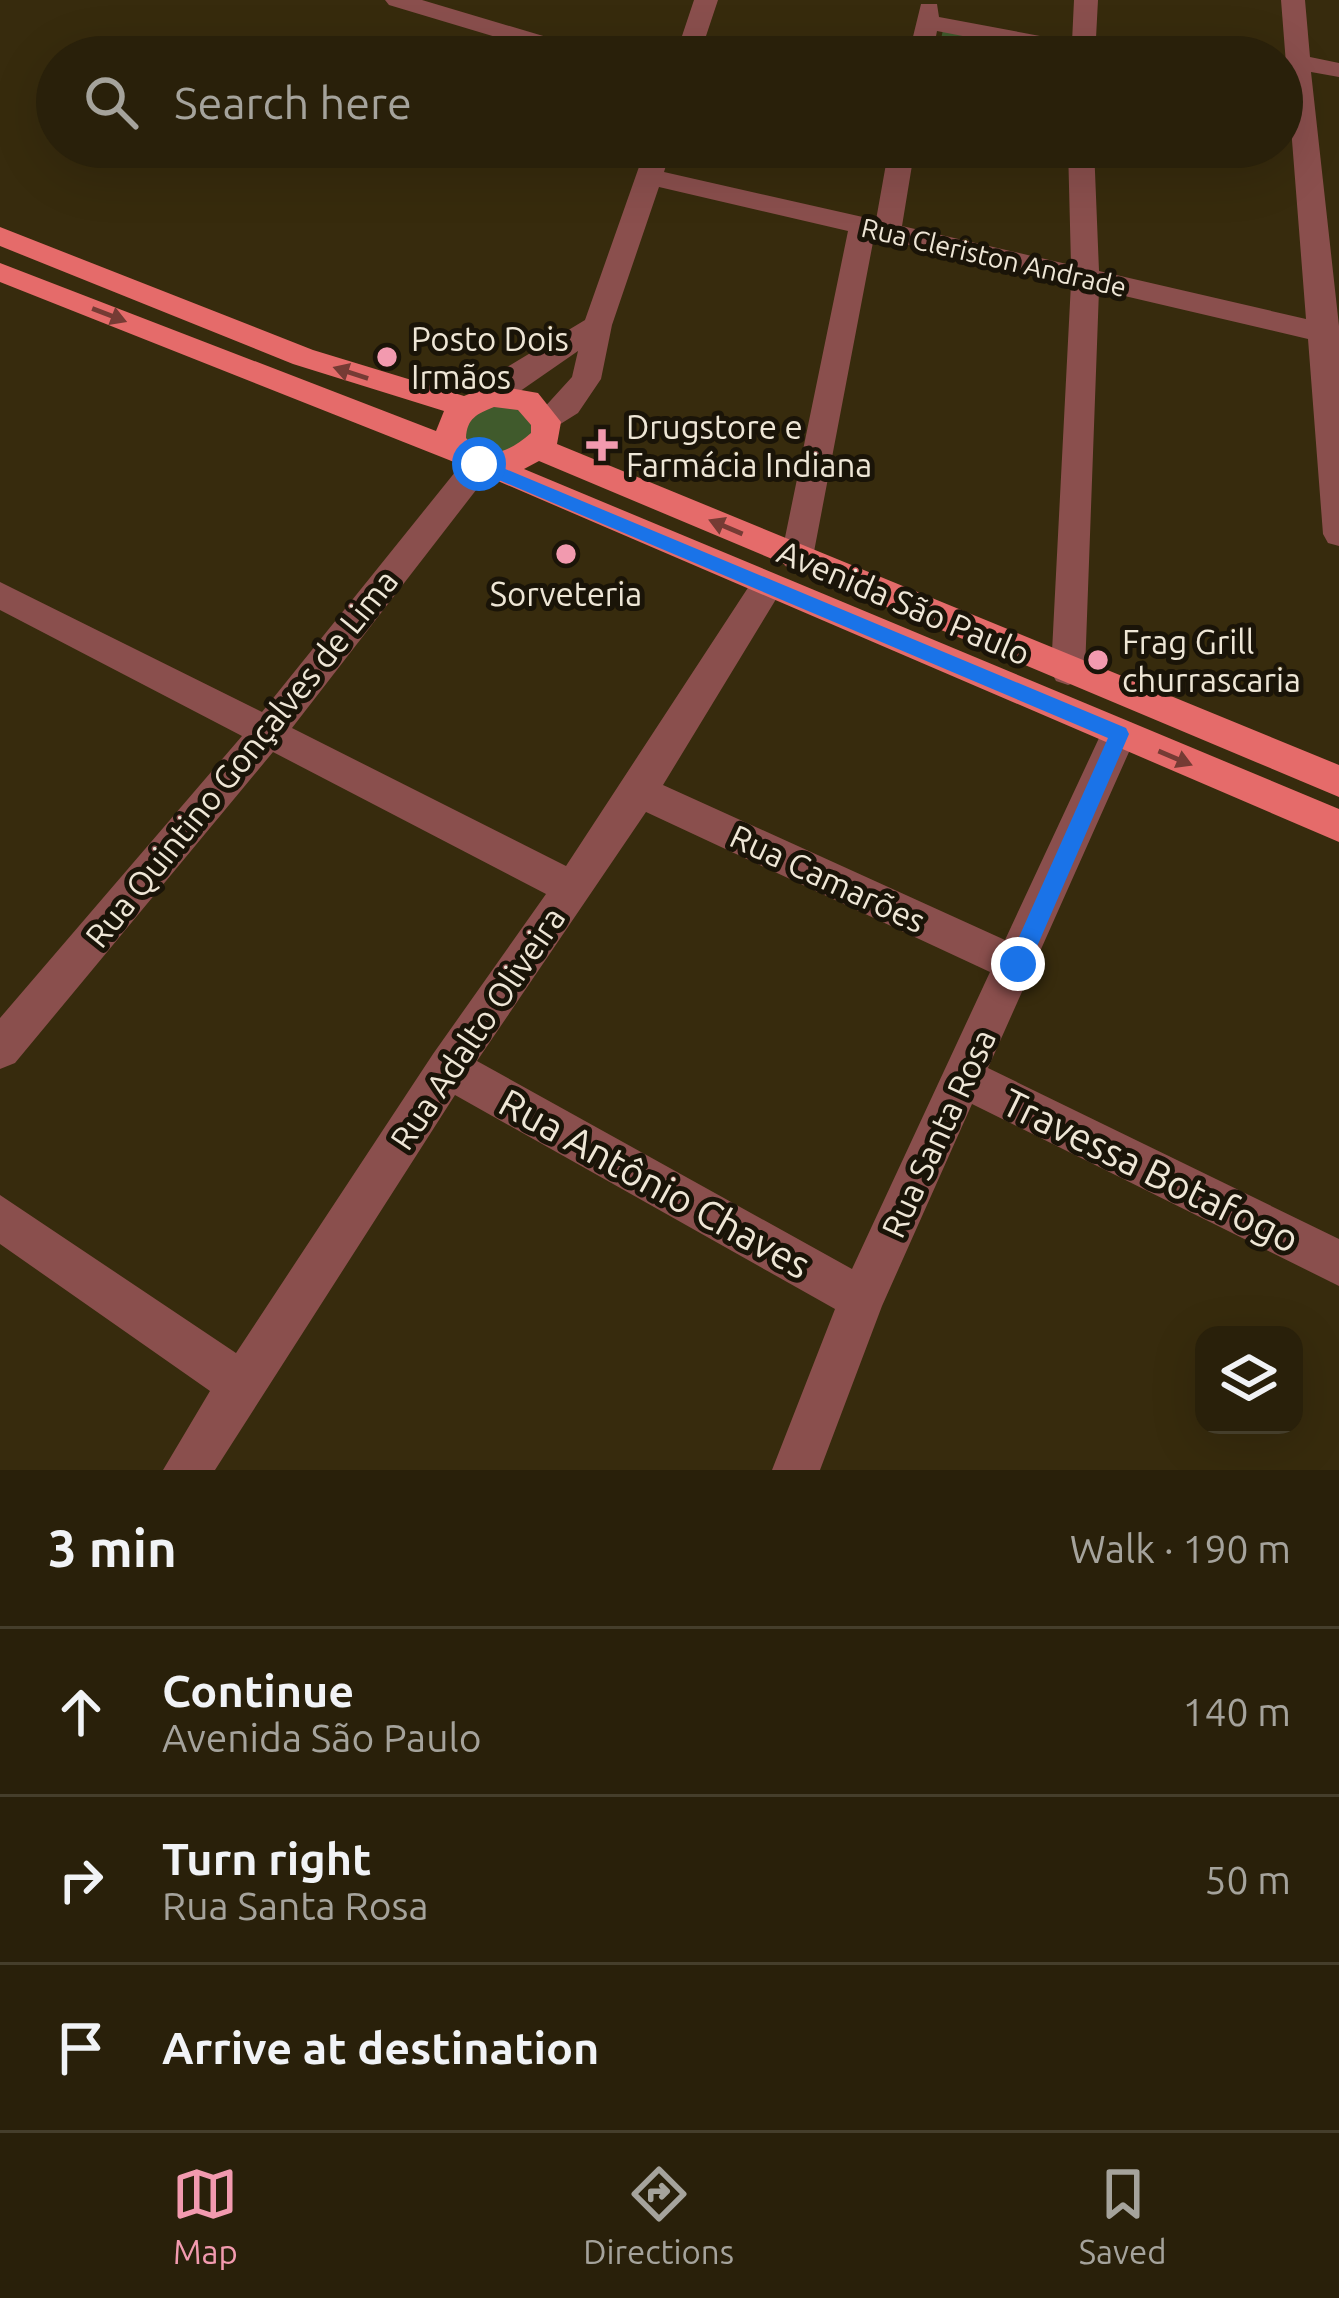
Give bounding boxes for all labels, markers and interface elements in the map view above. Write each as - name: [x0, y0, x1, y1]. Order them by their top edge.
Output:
- search box: [36, 36, 1303, 168]
- icon: search: [78, 69, 144, 135]
- text: Search here: [174, 77, 412, 128]
- street label: Rua Cleriston Andrade: [859, 212, 1129, 302]
- one-way arrow: [91, 306, 127, 325]
- place label: Posto Dois Irmãos: [411, 320, 569, 395]
- marker: Posto Dois Irmãos: [374, 344, 400, 370]
- one-way arrow: [332, 362, 369, 381]
- place label: Drugstore e Farmácia Indiana: [626, 408, 872, 483]
- marker: Drugstore e Farmácia Indiana: [589, 432, 615, 458]
- route start: [452, 437, 506, 491]
- one-way arrow: [709, 517, 744, 537]
- street label: Avenida São Paulo: [772, 532, 1036, 672]
- marker: Sorveteria: [553, 541, 579, 567]
- street label: Rua Quintino Gonçalves de Lima: [77, 562, 405, 954]
- place label: Sorveteria: [490, 575, 642, 612]
- place label: Frag Grill churrascaria: [1122, 623, 1301, 698]
- marker: Frag Grill churrascaria: [1085, 647, 1111, 673]
- one-way arrow: [1158, 748, 1193, 768]
- street label: Rua Camarões: [725, 817, 931, 939]
- street label: Rua Adalto Oliveira: [382, 900, 572, 1156]
- route end: [991, 937, 1045, 991]
- street label: Rua Santa Rosa: [874, 1023, 1002, 1243]
- street label: Rua Antônio Chaves: [492, 1080, 818, 1286]
- street label: Travessa Botafogo: [996, 1080, 1306, 1260]
- map controls: [1195, 1326, 1303, 1434]
- button: layers: [1195, 1326, 1303, 1434]
- text: 3 min: [48, 1519, 177, 1577]
- text: Walk · 190 m: [1070, 1527, 1291, 1570]
- text: Continue: [162, 1665, 354, 1716]
- icon: ahead: [48, 1679, 114, 1745]
- text: 140 m: [1182, 1690, 1291, 1733]
- text: Avenida São Paulo: [162, 1716, 481, 1759]
- text: Turn right: [162, 1833, 371, 1884]
- icon: right: [48, 1847, 114, 1913]
- text: 50 m: [1204, 1858, 1291, 1901]
- text: Rua Santa Rosa: [162, 1884, 429, 1927]
- icon: arrive: [48, 2015, 114, 2081]
- text: Arrive at destination: [162, 2022, 599, 2073]
- tab: Map: [172, 2161, 238, 2270]
- tab: Directions: [583, 2161, 734, 2270]
- tab: Saved: [1079, 2161, 1167, 2270]

